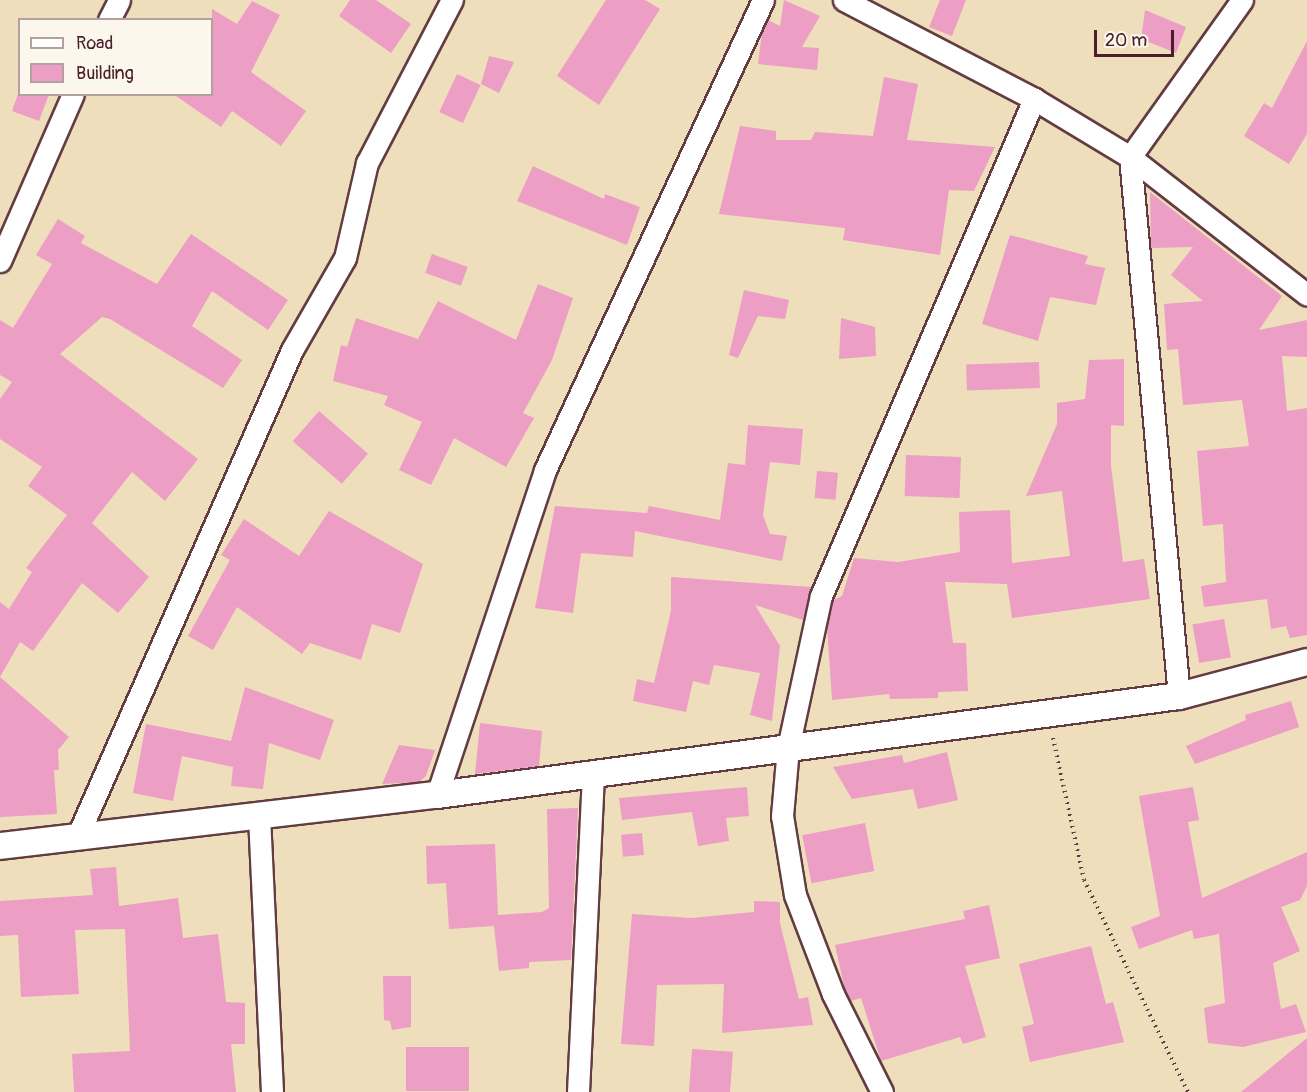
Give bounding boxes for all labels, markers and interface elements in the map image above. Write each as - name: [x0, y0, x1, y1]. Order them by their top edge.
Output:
- legend: [18, 18, 213, 96]
- scale bar: [1097, 18, 1176, 56]
- text: 20 m: [1105, 29, 1147, 52]
- text: Road: [76, 32, 113, 55]
- text: Building: [76, 62, 134, 85]

